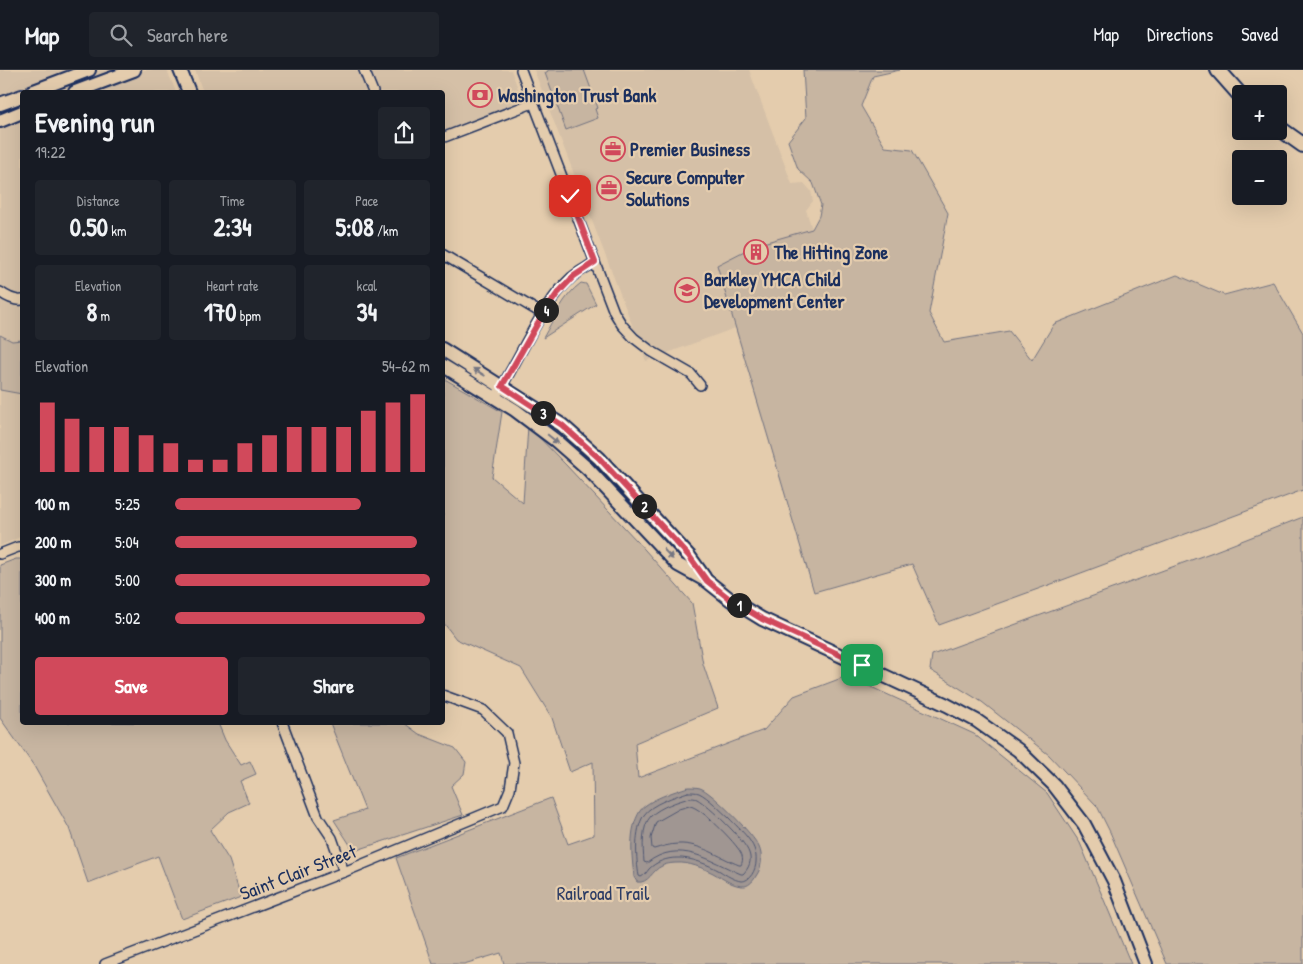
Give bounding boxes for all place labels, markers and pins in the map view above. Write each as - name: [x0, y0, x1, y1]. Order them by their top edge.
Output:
- bank icon: Washington Trust Bank: [467, 82, 493, 108]
- place label: Washington Trust Bank: [498, 82, 657, 109]
- office icon: Premier Business: [600, 136, 626, 162]
- place label: Premier Business: [630, 136, 751, 162]
- place label: Secure Computer Solutions: [626, 164, 745, 212]
- pin: [549, 175, 591, 217]
- office icon: Secure Computer Solutions: [596, 175, 622, 201]
- building icon: The Hitting Zone: [743, 239, 769, 265]
- place label: The Hitting Zone: [773, 239, 889, 266]
- place label: Barkley YMCA Child Development Center: [704, 266, 845, 315]
- school or university icon: Barkley YMCA Child Development Center: [674, 277, 700, 303]
- pin: 4: [534, 298, 558, 322]
- pin: 3: [530, 400, 556, 426]
- pin: 2: [632, 494, 656, 518]
- pin: 1: [726, 592, 752, 618]
- pin: [841, 644, 883, 686]

